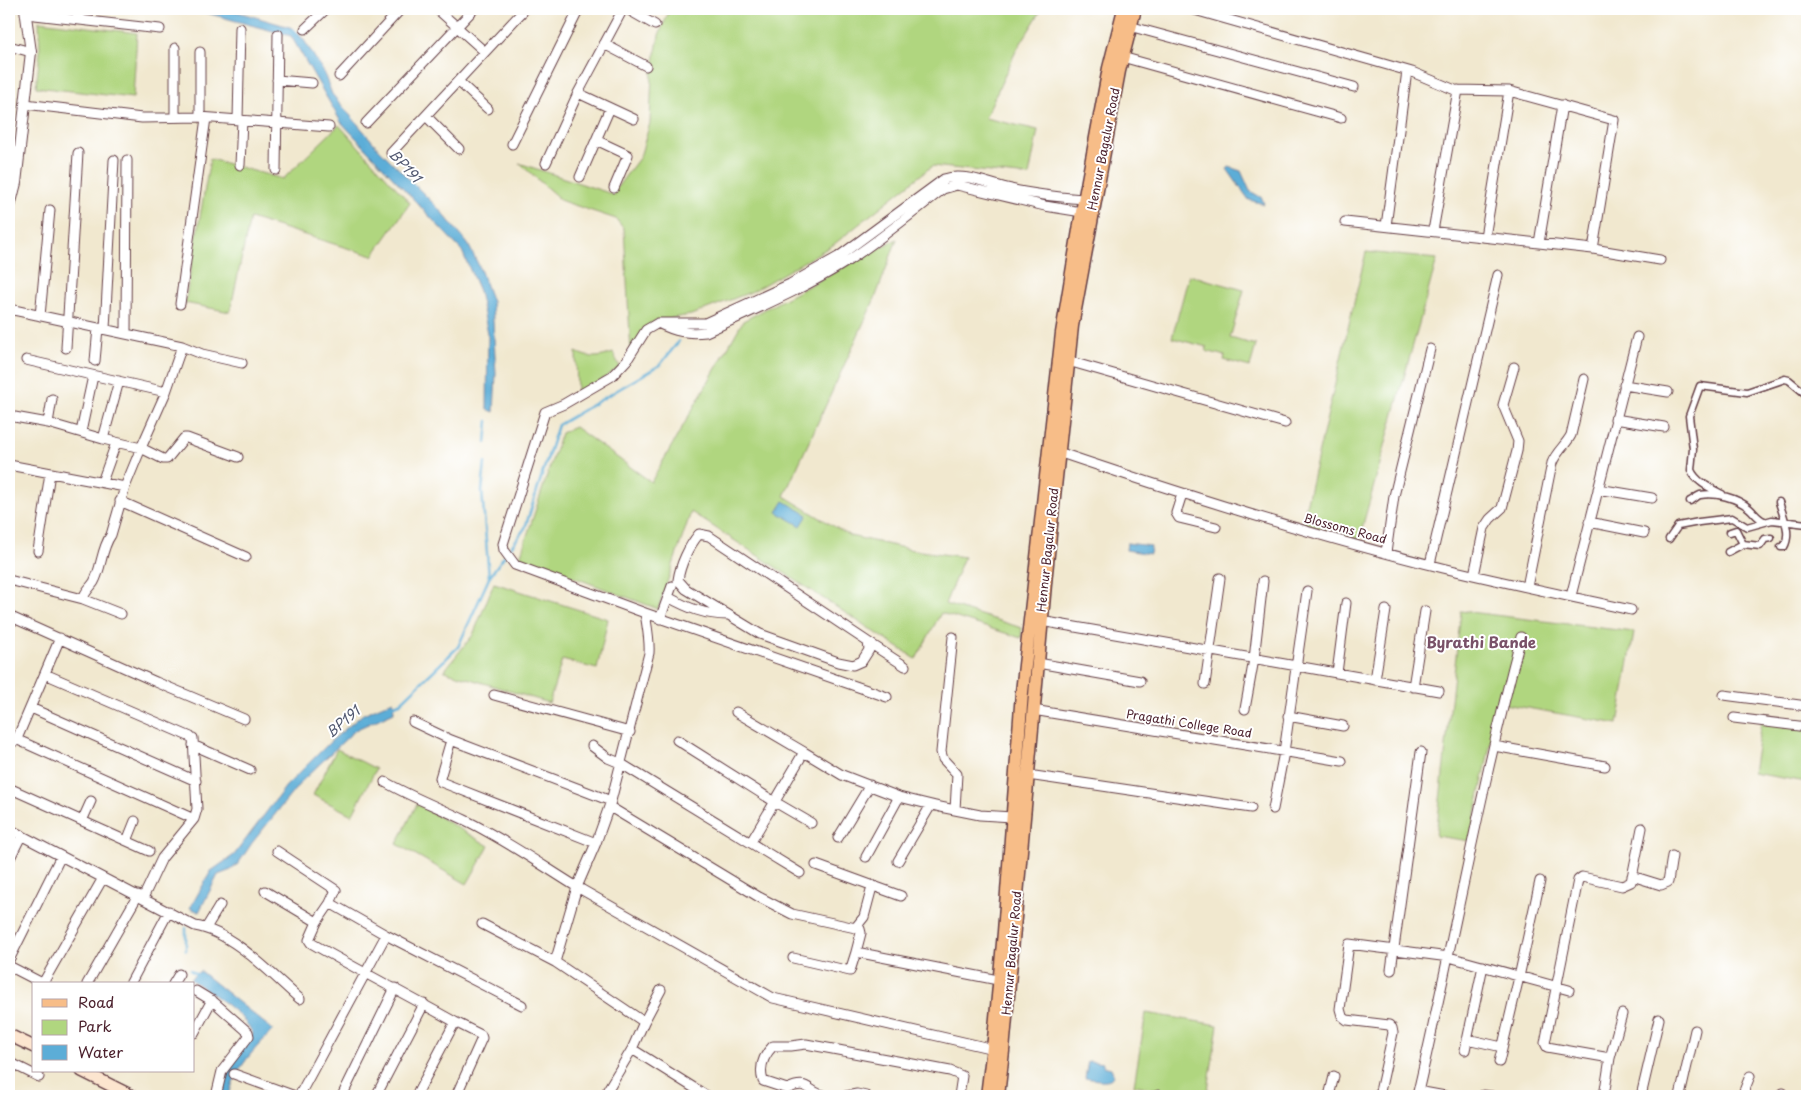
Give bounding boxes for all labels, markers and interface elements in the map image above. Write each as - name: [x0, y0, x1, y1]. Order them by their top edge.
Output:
- street label: Hennur Bagalur Road: [1082, 86, 1124, 212]
- water label: BP191: [384, 144, 428, 189]
- street label: Hennur Bagalur Road: [1032, 487, 1062, 613]
- street label: Blossoms Road: [1302, 508, 1389, 548]
- district label: Byrathi Bande: [1426, 630, 1536, 653]
- water label: BP191: [321, 699, 366, 742]
- street label: Pragathi College Road: [1125, 704, 1253, 742]
- street label: Hennur Bagalur Road: [997, 890, 1025, 1016]
- legend: [32, 982, 195, 1072]
- text: Road: [78, 990, 114, 1013]
- text: Park: [78, 1014, 112, 1037]
- text: Water: [78, 1040, 123, 1063]

